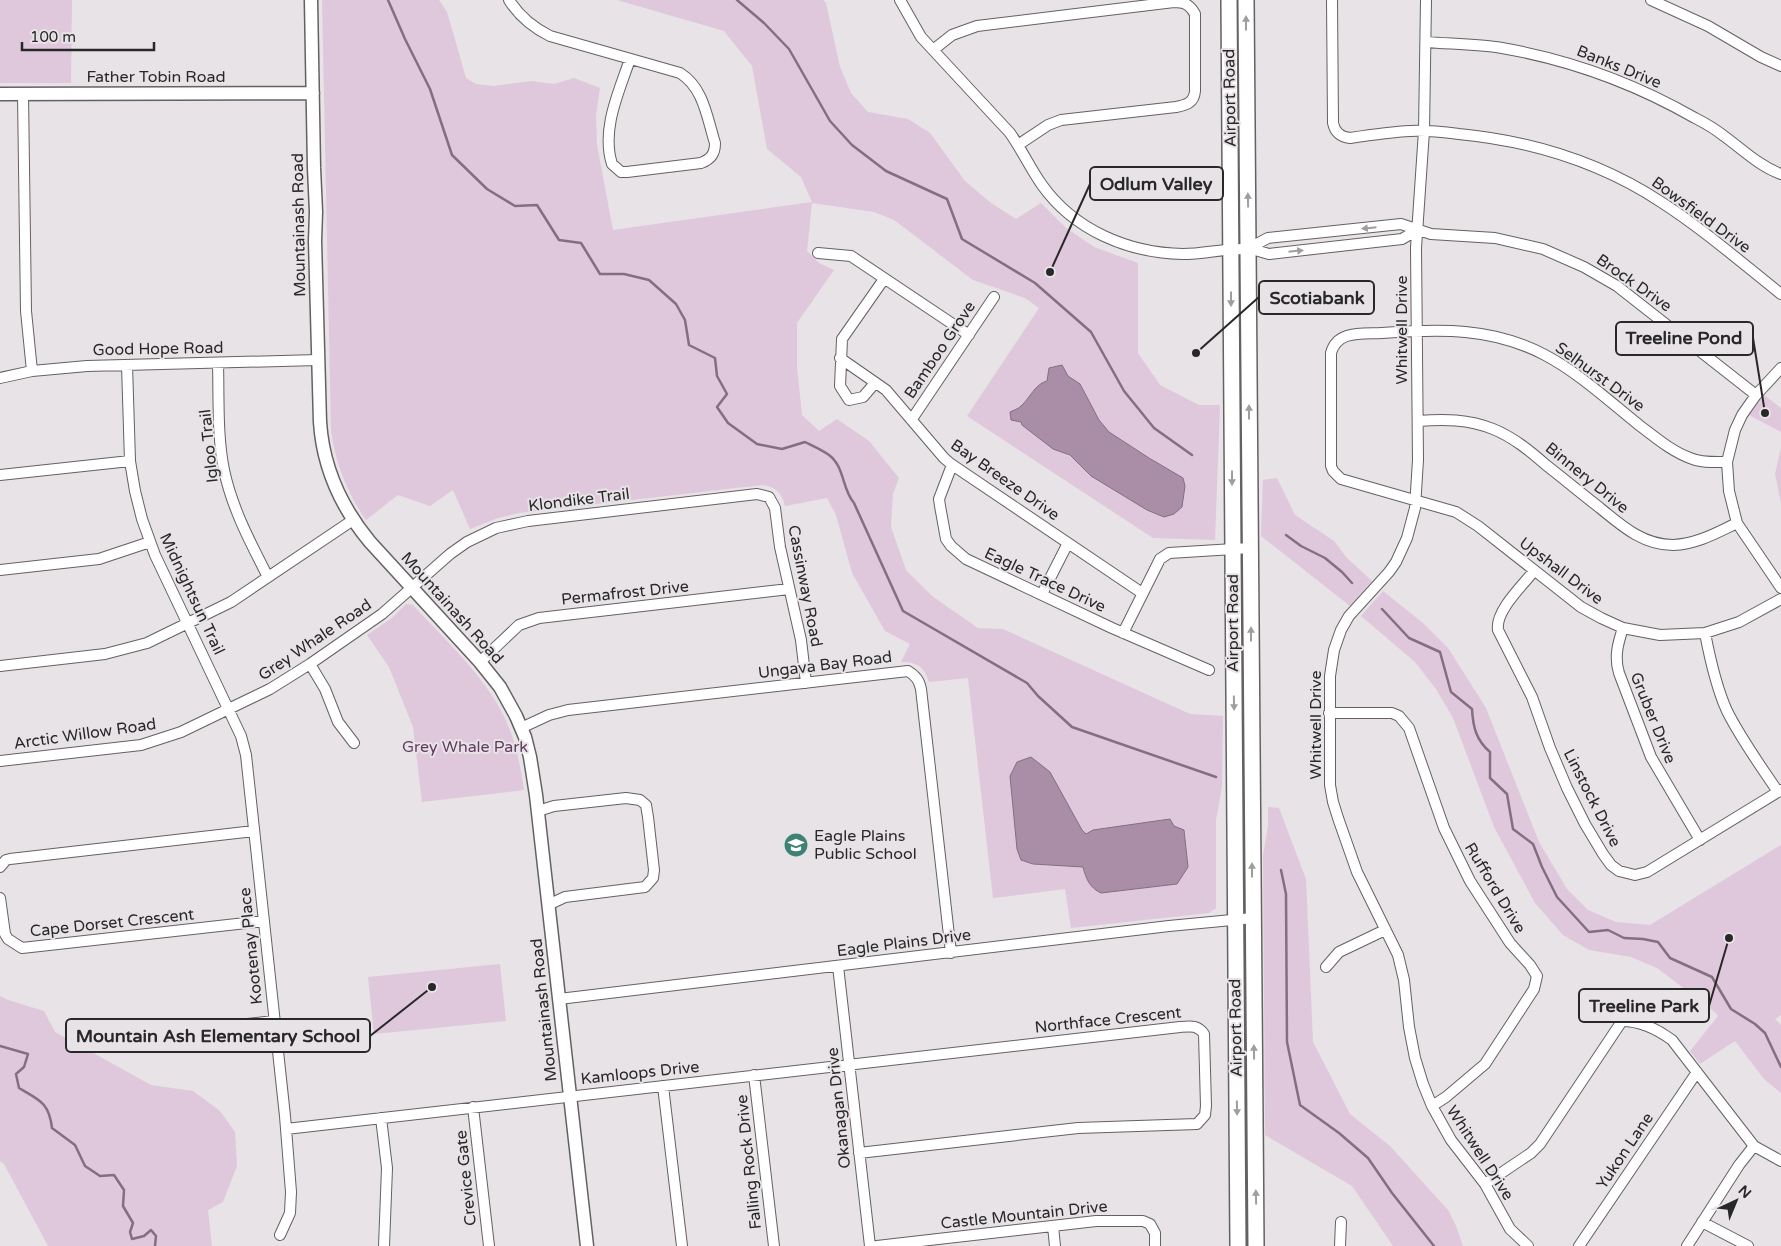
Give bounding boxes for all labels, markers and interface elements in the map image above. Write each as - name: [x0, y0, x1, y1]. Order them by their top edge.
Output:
- one-way arrow: [1242, 14, 1250, 30]
- scale bar: [22, 20, 155, 52]
- text: 100 m: [30, 28, 76, 46]
- street label: Banks Drive: [1574, 41, 1664, 93]
- street label: Airport Road: [1219, 49, 1241, 147]
- street label: Father Tobin Road: [86, 67, 226, 87]
- street label: Mountainash Road: [288, 153, 310, 297]
- callout: Odlum Valley: [1090, 167, 1223, 200]
- street label: Bowsfield Drive: [1647, 172, 1755, 258]
- text: Odlum Valley: [1100, 173, 1213, 195]
- one-way arrow: [1244, 191, 1252, 207]
- one-way arrow: [1361, 224, 1377, 232]
- one-way arrow: [1289, 247, 1305, 255]
- street label: Brock Drive: [1592, 250, 1676, 316]
- street label: Whitwell Drive: [1392, 275, 1412, 385]
- callout: Scotiabank: [1259, 281, 1374, 314]
- text: Scotiabank: [1269, 287, 1365, 309]
- one-way arrow: [1227, 291, 1235, 307]
- street label: Bamboo Grove: [900, 297, 980, 403]
- callout: Treeline Pond: [1616, 322, 1753, 355]
- text: Treeline Pond: [1625, 327, 1742, 349]
- street label: Good Hope Road: [92, 338, 224, 360]
- street label: Selhurst Drive: [1551, 338, 1649, 416]
- one-way arrow: [1245, 403, 1253, 419]
- street label: Igloo Trail: [195, 408, 223, 484]
- street label: Bay Breeze Drive: [947, 435, 1063, 525]
- street label: Binnery Drive: [1541, 438, 1633, 518]
- one-way arrow: [1228, 470, 1236, 486]
- street label: Klondike Trail: [527, 484, 631, 516]
- street label: Cassinway Road: [783, 523, 827, 649]
- street label: Midnightsun Trail: [155, 530, 229, 658]
- street label: Upshall Drive: [1515, 533, 1607, 609]
- street label: Eagle Trace Drive: [981, 543, 1109, 617]
- street label: Mountainash Road: [396, 548, 508, 668]
- street label: Airport Road: [1223, 574, 1243, 672]
- street label: Permafrost Drive: [560, 576, 690, 610]
- street label: Grey Whale Road: [255, 595, 375, 685]
- one-way arrow: [1247, 625, 1255, 641]
- street label: Ungava Bay Road: [757, 647, 893, 683]
- street label: Gruber Drive: [1626, 669, 1680, 767]
- street label: Whitwell Drive: [1306, 670, 1326, 780]
- one-way arrow: [1230, 695, 1238, 711]
- street label: Arctic Willow Road: [12, 714, 158, 754]
- park label: Grey Whale Park: [402, 737, 528, 757]
- street label: Linstock Drive: [1559, 746, 1625, 850]
- place label: Eagle Plains Public School: [814, 826, 917, 864]
- school or university icon: Eagle Plains Public School: [783, 832, 809, 858]
- street label: Rufford Drive: [1460, 839, 1530, 937]
- one-way arrow: [1248, 861, 1256, 877]
- street label: Kootenay Place: [235, 886, 267, 1006]
- street label: Cape Dorset Crescent: [29, 904, 195, 942]
- street label: Eagle Plains Drive: [836, 925, 972, 961]
- street label: Mountainash Road: [527, 937, 561, 1083]
- street label: Airport Road: [1225, 979, 1247, 1077]
- callout: Treeline Park: [1579, 989, 1709, 1022]
- text: Treeline Park: [1588, 995, 1699, 1017]
- street label: Northface Crescent: [1034, 1002, 1182, 1038]
- callout: Mountain Ash Elementary School: [66, 1019, 370, 1052]
- text: Mountain Ash Elementary School: [76, 1025, 360, 1047]
- one-way arrow: [1250, 1044, 1258, 1060]
- street label: Okanagan Drive: [823, 1047, 855, 1169]
- street label: Kamloops Drive: [580, 1057, 700, 1089]
- street label: Falling Rock Drive: [732, 1094, 766, 1230]
- one-way arrow: [1233, 1101, 1241, 1117]
- street label: Whitwell Drive: [1442, 1102, 1518, 1204]
- street label: Yukon Lane: [1592, 1109, 1658, 1193]
- street label: Crevice Gate: [451, 1129, 481, 1227]
- north arrow: [1711, 1176, 1761, 1226]
- text: N: [1735, 1182, 1755, 1202]
- one-way arrow: [1251, 1189, 1259, 1205]
- street label: Castle Mountain Drive: [940, 1196, 1108, 1234]

